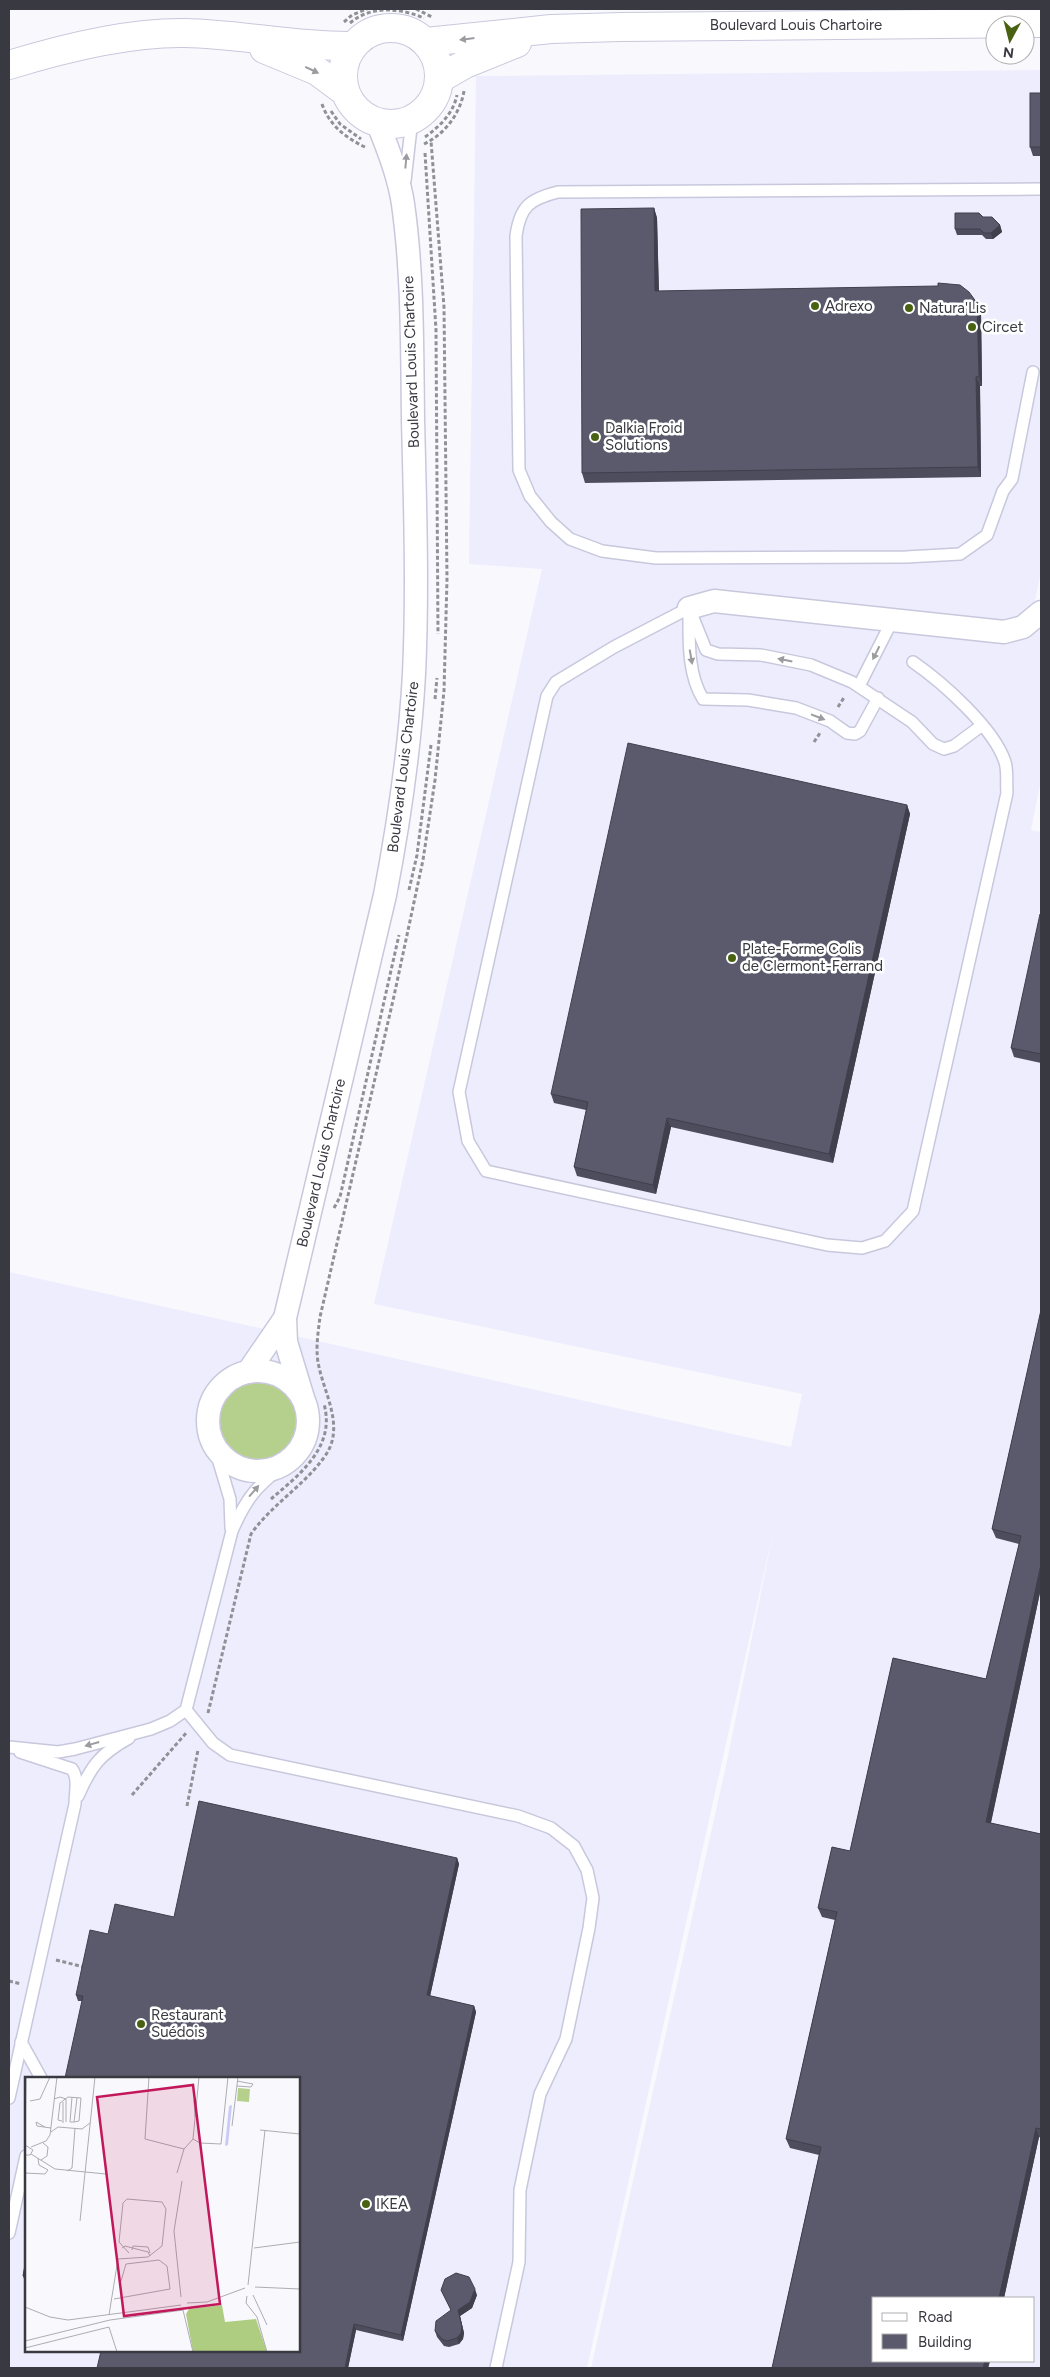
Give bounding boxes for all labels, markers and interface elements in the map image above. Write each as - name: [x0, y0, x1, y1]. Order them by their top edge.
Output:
- north arrow: [985, 15, 1035, 65]
- street label: Boulevard Louis Chartoire: [710, 16, 882, 34]
- one-way arrow: [459, 35, 475, 43]
- text: N: [1002, 43, 1015, 62]
- one-way arrow: [305, 65, 320, 74]
- one-way arrow: [403, 153, 411, 169]
- street label: Boulevard Louis Chartoire: [399, 276, 423, 448]
- place label: Adrexo: [825, 297, 873, 315]
- place label: Natura'Lis: [919, 299, 986, 317]
- marker: Adrexo: [809, 300, 821, 312]
- marker: Natura'Lis: [903, 302, 915, 314]
- place label: Circet: [982, 318, 1024, 336]
- marker: Circet: [966, 321, 978, 333]
- place label: Dalkia Froid Solutions: [605, 419, 682, 454]
- marker: Dalkia Froid Solutions: [589, 431, 601, 443]
- one-way arrow: [872, 646, 880, 660]
- one-way arrow: [687, 649, 695, 664]
- one-way arrow: [778, 656, 793, 664]
- street label: Boulevard Louis Chartoire: [384, 680, 422, 854]
- one-way arrow: [811, 714, 826, 721]
- place label: Plate-Forme Colis de Clermont-Ferrand: [742, 940, 883, 975]
- marker: Plate-Forme Colis de Clermont-Ferrand: [726, 952, 738, 964]
- street label: Boulevard Louis Chartoire: [293, 1077, 349, 1249]
- one-way arrow: [249, 1484, 260, 1497]
- one-way arrow: [84, 1741, 99, 1749]
- place label: Restaurant Suédois: [151, 2006, 224, 2041]
- marker: Restaurant Suédois: [135, 2018, 147, 2030]
- inset map: [25, 2077, 300, 2352]
- place label: IKEA: [376, 2195, 408, 2213]
- marker: IKEA: [360, 2198, 372, 2210]
- legend: [872, 2297, 1035, 2362]
- text: Road: [918, 2308, 953, 2326]
- text: Building: [918, 2333, 972, 2351]

